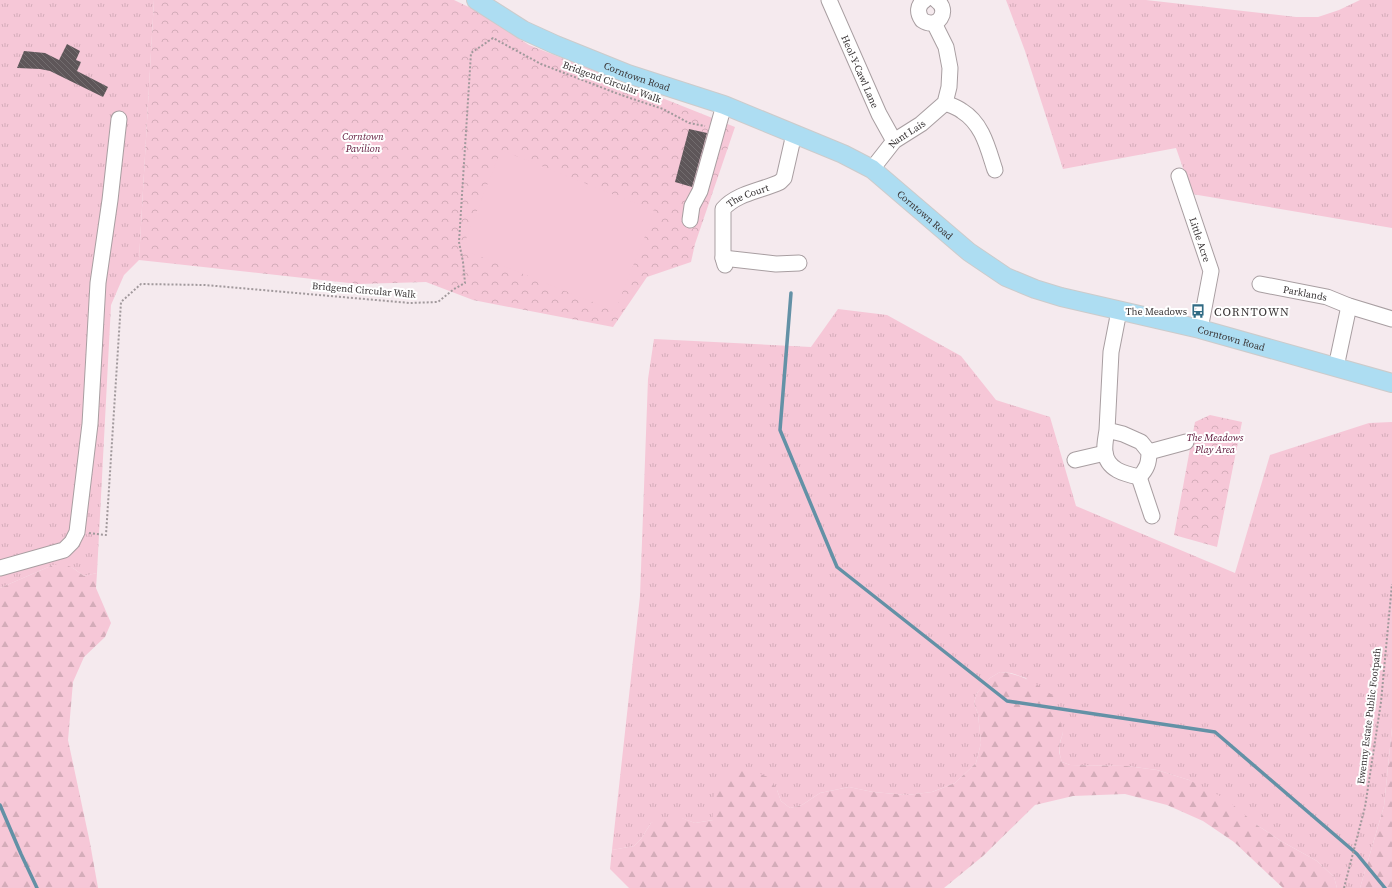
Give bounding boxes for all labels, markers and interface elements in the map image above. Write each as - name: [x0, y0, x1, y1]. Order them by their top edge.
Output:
- street label: Heol-Y-Cawl Lane: [839, 33, 882, 110]
- street label: Bridgend Circular Walk: [561, 58, 664, 106]
- street label: Corntown Road: [602, 58, 672, 94]
- street label: Nant Lais: [885, 117, 928, 150]
- park label: Corntown Pavilion: [342, 130, 384, 155]
- street label: The Court: [724, 180, 771, 210]
- street label: Corntown Road: [895, 187, 956, 242]
- street label: Little Acre: [1187, 215, 1214, 264]
- street label: Bridgend Circular Walk: [312, 279, 417, 301]
- street label: Parklands: [1282, 282, 1328, 303]
- bus stop icon: The Meadows: [1190, 303, 1206, 319]
- district label: CORNTOWN: [1214, 304, 1290, 320]
- place label: The Meadows: [1126, 305, 1187, 318]
- street label: Corntown Road: [1196, 322, 1267, 354]
- park label: The Meadows Play Area: [1187, 431, 1244, 456]
- street label: Ewenny Estate Public Footpath: [1354, 647, 1384, 785]

